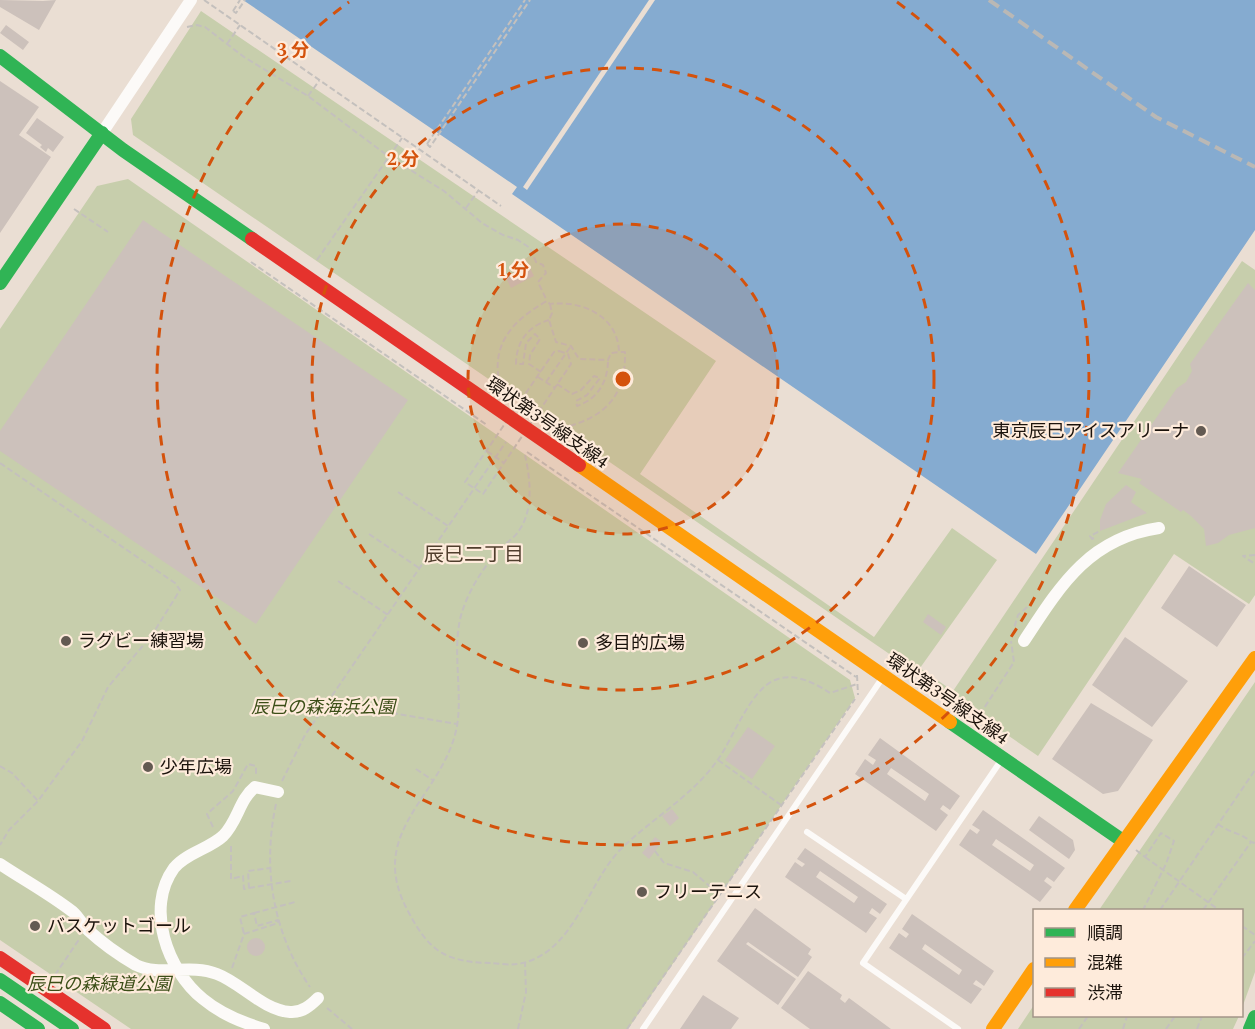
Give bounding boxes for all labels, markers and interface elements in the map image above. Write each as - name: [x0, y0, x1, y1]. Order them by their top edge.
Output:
- text: 3 分: [277, 37, 309, 64]
- text: 2 分: [387, 146, 419, 173]
- text: 1 分: [497, 257, 529, 284]
- centre of rings: [613, 369, 633, 389]
- street label: 環状第3号線支線4: [480, 371, 614, 475]
- place label: 東京辰巳アイスアリーナ: [992, 418, 1189, 445]
- marker: 東京辰巳アイスアリーナ: [1194, 424, 1208, 438]
- district label: 辰巳二丁目: [424, 540, 524, 570]
- place label: ラグビー練習場: [78, 628, 204, 655]
- place label: 多目的広場: [595, 630, 685, 657]
- marker: ラグビー練習場: [59, 634, 73, 648]
- marker: 多目的広場: [576, 636, 590, 650]
- street label: 環状第3号線支線4: [880, 647, 1014, 751]
- park label: 辰巳の森海浜公園: [251, 694, 398, 721]
- place label: 少年広場: [160, 754, 232, 781]
- marker: 少年広場: [141, 760, 155, 774]
- place label: フリーテニス: [654, 879, 762, 906]
- marker: フリーテニス: [635, 885, 649, 899]
- legend: [1033, 909, 1243, 1017]
- place label: バスケットゴール: [47, 913, 191, 940]
- marker: バスケットゴール: [28, 919, 42, 933]
- text: 順調: [1087, 920, 1123, 947]
- text: 混雑: [1087, 950, 1123, 977]
- park label: 辰巳の森緑道公園: [27, 971, 174, 998]
- text: 渋滞: [1087, 980, 1123, 1007]

